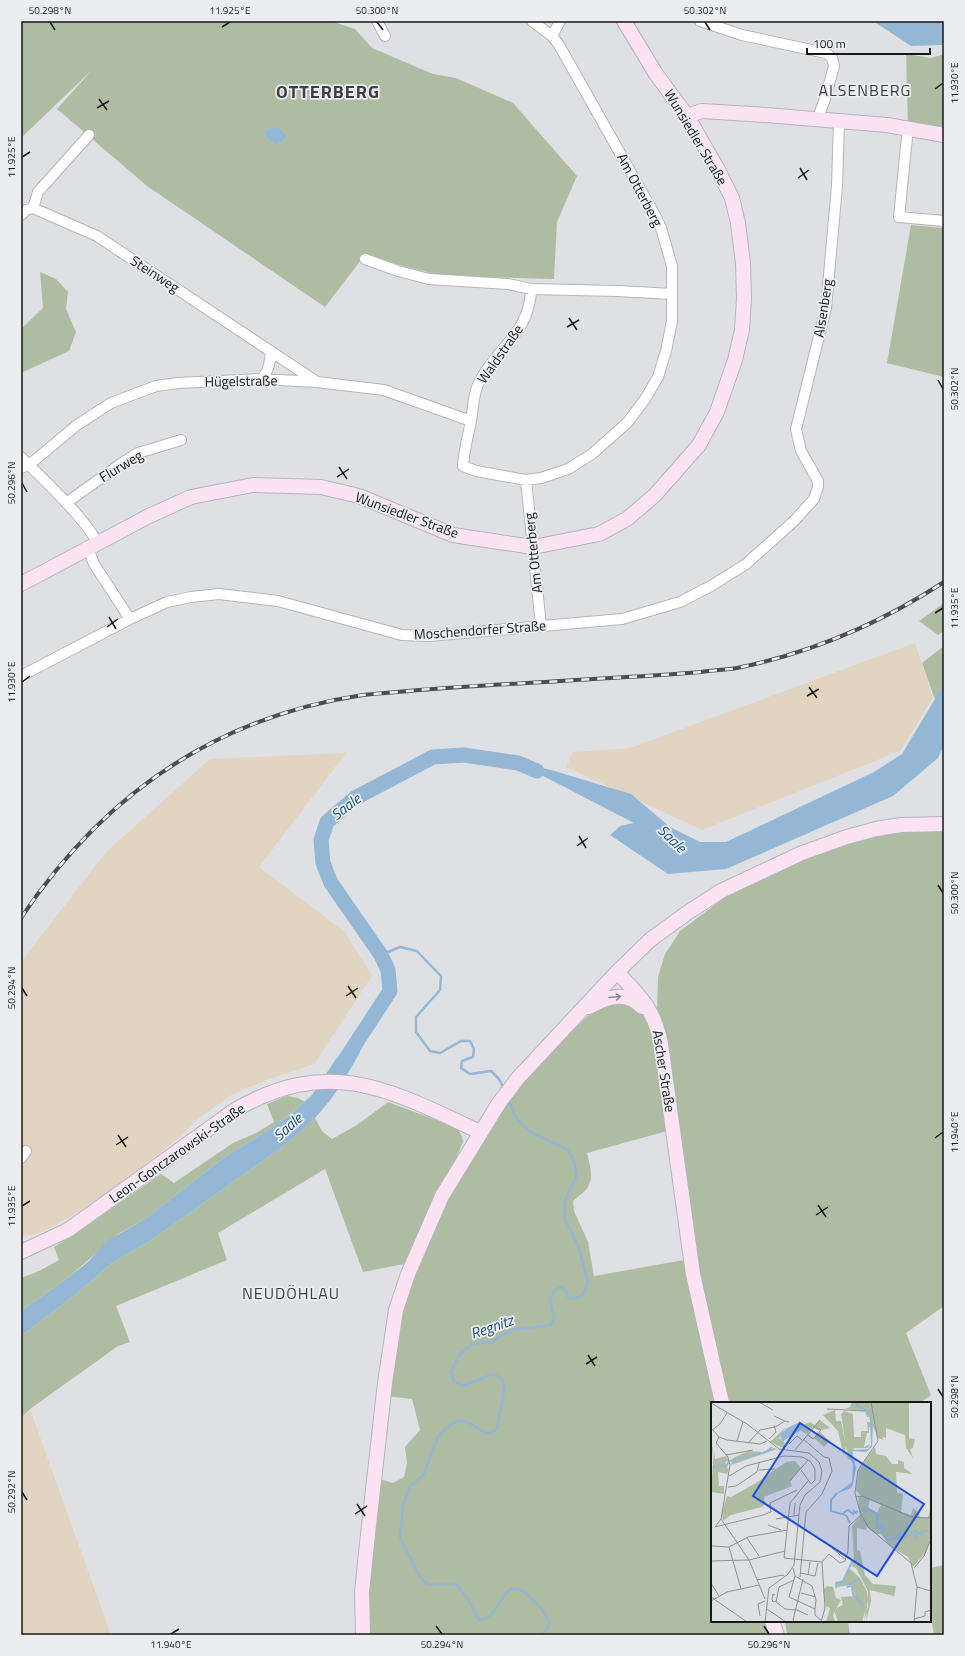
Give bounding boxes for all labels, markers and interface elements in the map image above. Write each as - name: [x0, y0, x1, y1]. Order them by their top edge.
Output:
- text: 50.298°N: [29, 3, 71, 18]
- text: 11.925°E: [209, 3, 251, 18]
- text: 50.300°N: [356, 3, 398, 18]
- text: 50.302°N: [684, 3, 726, 18]
- scale bar: [807, 30, 930, 56]
- text: 100 m: [813, 34, 846, 53]
- text: 11.930°E: [947, 62, 962, 104]
- district label: OTTERBERG: [276, 78, 380, 105]
- district label: ALSENBERG: [819, 78, 911, 102]
- street label: Wunsiedler Straße: [659, 85, 733, 189]
- text: 11.925°E: [4, 136, 19, 178]
- street label: Am Otterberg: [612, 149, 669, 230]
- street label: Steinweg: [127, 250, 184, 297]
- street label: Alsenberg: [808, 277, 837, 339]
- street label: Waldstraße: [471, 320, 528, 388]
- text: 50.302°N: [947, 368, 962, 410]
- street label: Hügelstraße: [204, 369, 278, 392]
- street label: Flurweg: [95, 444, 147, 487]
- text: 50.296°N: [4, 462, 19, 504]
- street label: Wunsiedler Straße: [352, 486, 462, 543]
- street label: Am Otterberg: [518, 512, 547, 594]
- text: 11.935°E: [947, 587, 962, 629]
- street label: Moschendorfer Straße: [413, 614, 547, 645]
- text: 11.930°E: [4, 661, 19, 703]
- water label: Saale: [326, 787, 366, 826]
- water label: Saale: [653, 819, 693, 859]
- text: 50.300°N: [947, 872, 962, 914]
- text: 50.294°N: [4, 967, 19, 1009]
- one-way arrow: [608, 993, 621, 1000]
- street label: Ascher Straße: [648, 1028, 681, 1113]
- street label: Leon-Gonczarowski-Straße: [104, 1098, 249, 1208]
- water label: Saale: [268, 1106, 308, 1146]
- text: 11.940°E: [947, 1111, 962, 1153]
- text: 11.935°E: [4, 1185, 19, 1227]
- district label: NEUDÖHLAU: [242, 1281, 340, 1305]
- water label: Regnitz: [467, 1308, 518, 1345]
- text: 50.298°N: [947, 1376, 962, 1418]
- inset map: [711, 1402, 931, 1622]
- text: 50.292°N: [4, 1471, 19, 1513]
- text: 11.940°E: [150, 1637, 192, 1652]
- text: 50.294°N: [421, 1637, 463, 1652]
- text: 50.296°N: [748, 1637, 790, 1652]

